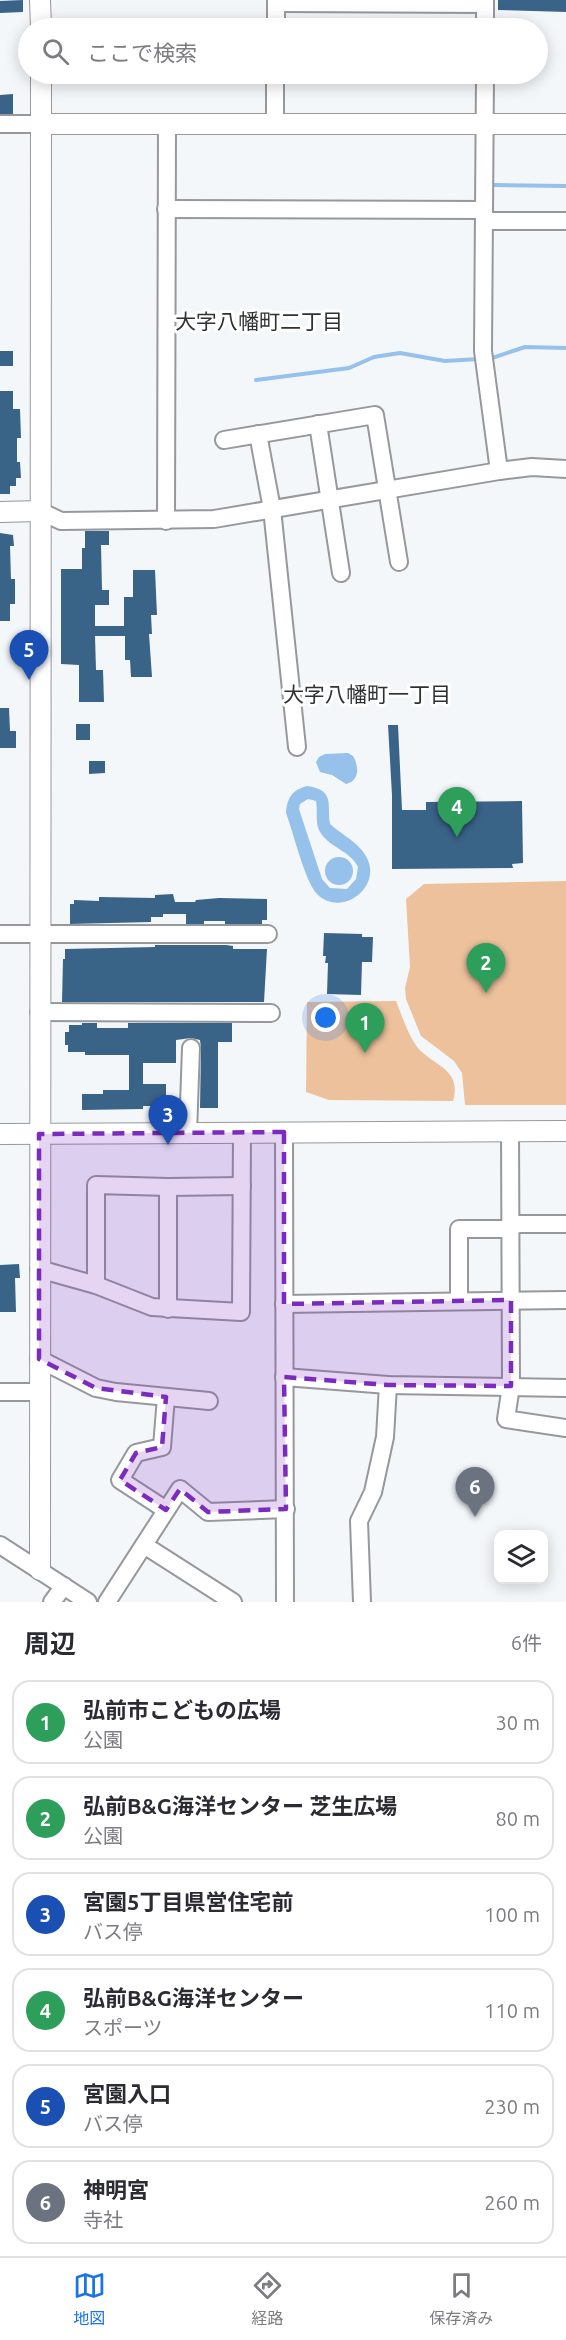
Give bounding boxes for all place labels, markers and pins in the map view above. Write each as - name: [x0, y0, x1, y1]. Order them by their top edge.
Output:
- pin: 5: [9, 630, 48, 680]
- pin: 4: [438, 788, 476, 837]
- pin: 2: [466, 944, 506, 993]
- pin: 1: [346, 1004, 385, 1053]
- pin: 3: [148, 1096, 188, 1145]
- pin: 6: [456, 1468, 494, 1517]

